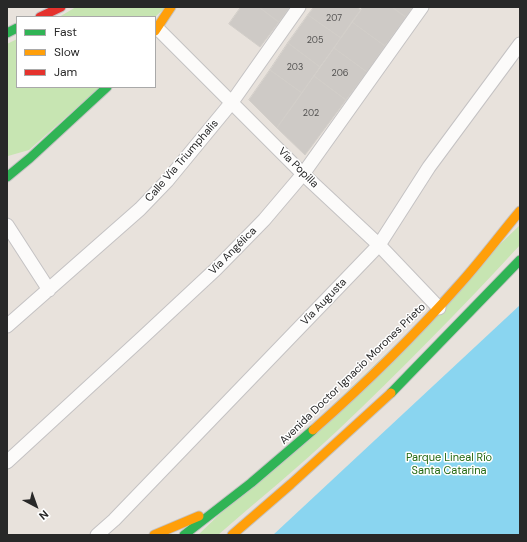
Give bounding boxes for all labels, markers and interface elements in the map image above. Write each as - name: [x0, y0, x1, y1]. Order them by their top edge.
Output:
- house number: 207: [326, 14, 342, 24]
- legend: [16, 16, 156, 88]
- text: Fast: [54, 24, 77, 40]
- house number: 205: [307, 36, 323, 46]
- text: Slow: [54, 44, 80, 60]
- house number: 203: [287, 63, 303, 73]
- text: Jam: [54, 64, 77, 80]
- house number: 206: [332, 69, 348, 79]
- house number: 202: [303, 109, 319, 119]
- street label: Calle Vía Triumphalis: [143, 117, 221, 205]
- street label: Vía Popilla: [275, 145, 321, 191]
- street label: Vía Angélica: [206, 224, 260, 278]
- street label: Vía Augusta: [298, 276, 350, 328]
- street label: Avenida Doctor Ignacio Morones Prieto: [277, 301, 429, 447]
- park label: Parque Lineal Río Santa Catarina: [406, 451, 492, 477]
- north arrow: [16, 486, 56, 526]
- text: N: [36, 507, 51, 523]

